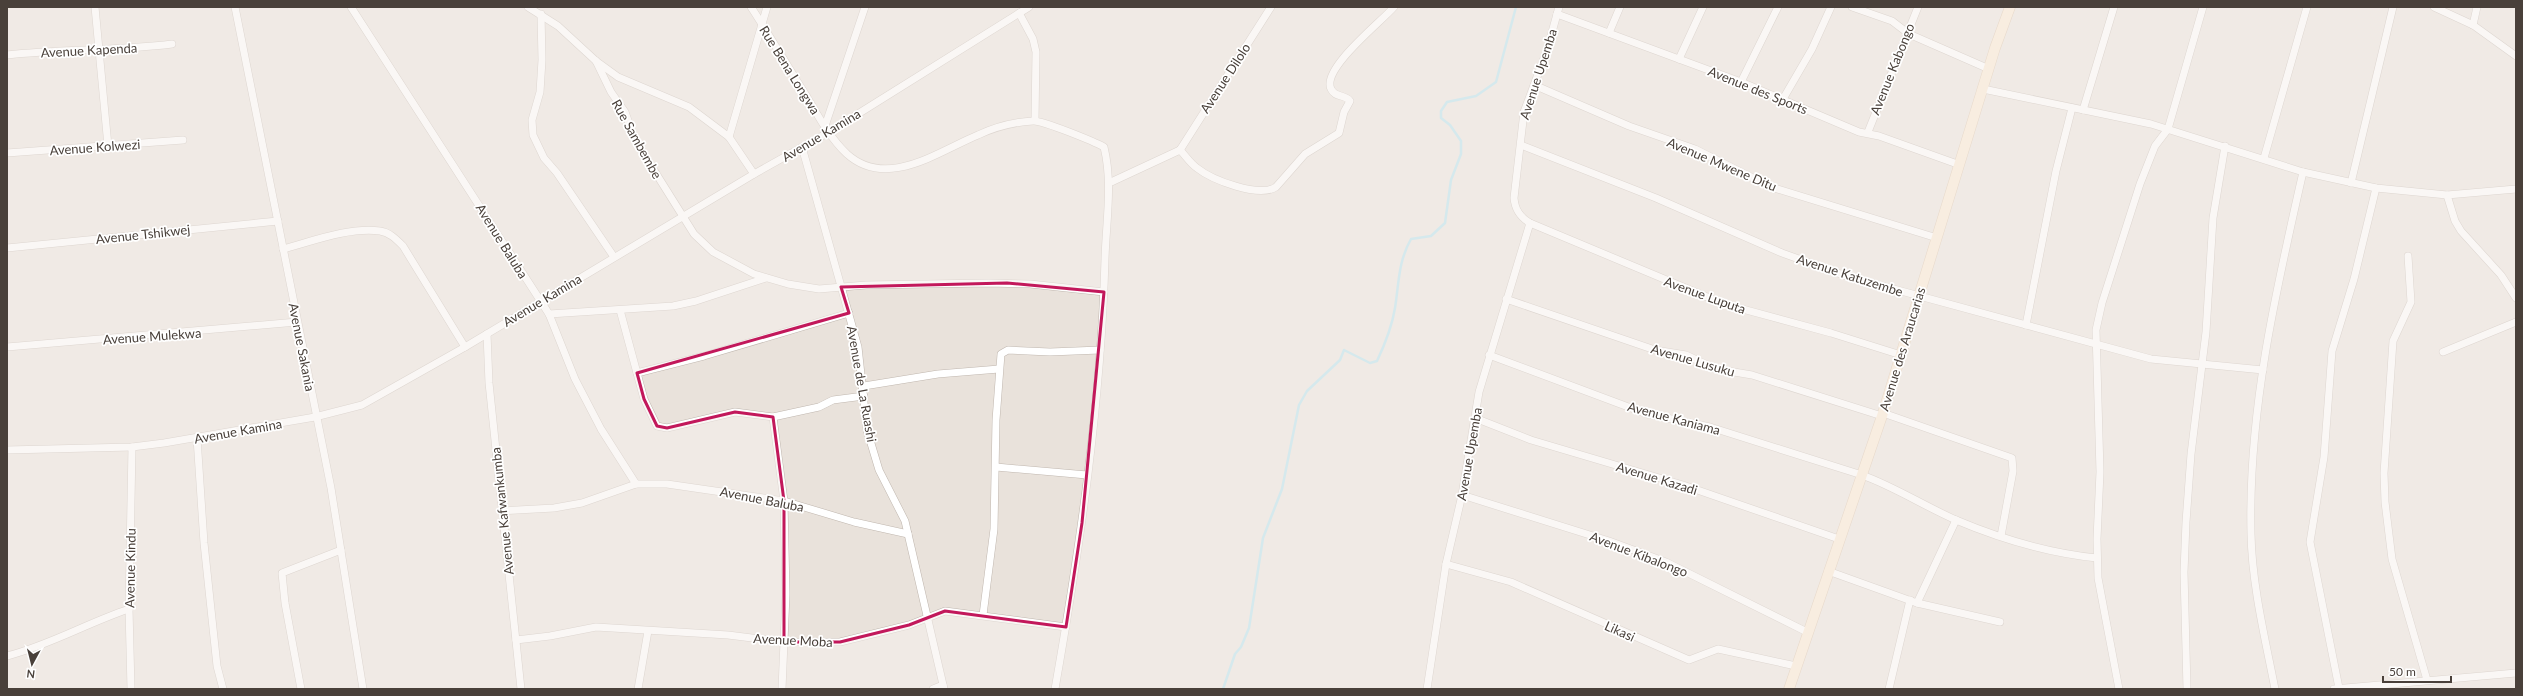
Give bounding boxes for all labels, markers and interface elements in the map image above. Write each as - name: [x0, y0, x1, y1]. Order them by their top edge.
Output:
- street label: Avenue Kabongo: [1866, 21, 1918, 117]
- street label: Rue Bena Longwa: [756, 23, 824, 117]
- street label: Avenue Upemba: [1516, 27, 1560, 121]
- street label: Avenue Kapenda: [40, 39, 138, 61]
- street label: Avenue Dilolo: [1196, 40, 1254, 116]
- street label: Avenue des Sports: [1706, 63, 1811, 117]
- street label: Rue Sambembe: [609, 96, 665, 182]
- street label: Avenue Kamina: [779, 105, 863, 165]
- street label: Avenue Mwene Ditu: [1665, 134, 1779, 194]
- street label: Avenue Kolwezi: [49, 136, 141, 158]
- street label: Avenue Baluba: [473, 201, 531, 281]
- street label: Avenue Tshikwej: [95, 221, 191, 247]
- street label: Avenue Katuzembe: [1795, 250, 1905, 300]
- street label: Avenue Kamina: [500, 270, 584, 330]
- street label: Avenue Luputa: [1662, 273, 1748, 317]
- street label: Avenue des Araucarias: [1876, 285, 1929, 413]
- street label: Avenue Sakania: [286, 301, 318, 393]
- street label: Avenue Mulekwa: [102, 325, 202, 347]
- street label: Avenue de La Ruashi: [844, 325, 880, 443]
- street label: Avenue Lusuku: [1649, 340, 1737, 380]
- street label: Avenue Kaniama: [1626, 398, 1722, 438]
- street label: Avenue Upemba: [1453, 406, 1485, 502]
- street label: Avenue Kamina: [193, 415, 283, 447]
- street label: Avenue Kafwankumba: [487, 447, 517, 575]
- street label: Avenue Kazadi: [1614, 458, 1700, 498]
- street label: Avenue Baluba: [719, 483, 805, 515]
- street label: Avenue Kindu: [121, 528, 139, 608]
- street label: Avenue Kibalongo: [1588, 528, 1690, 580]
- street label: Likasi: [1602, 617, 1638, 645]
- street label: Avenue Moba: [753, 630, 833, 650]
- north arrow: [12, 644, 52, 684]
- scale bar: [2383, 658, 2451, 684]
- text: 50 m: [2389, 664, 2416, 679]
- text: N: [26, 667, 36, 681]

